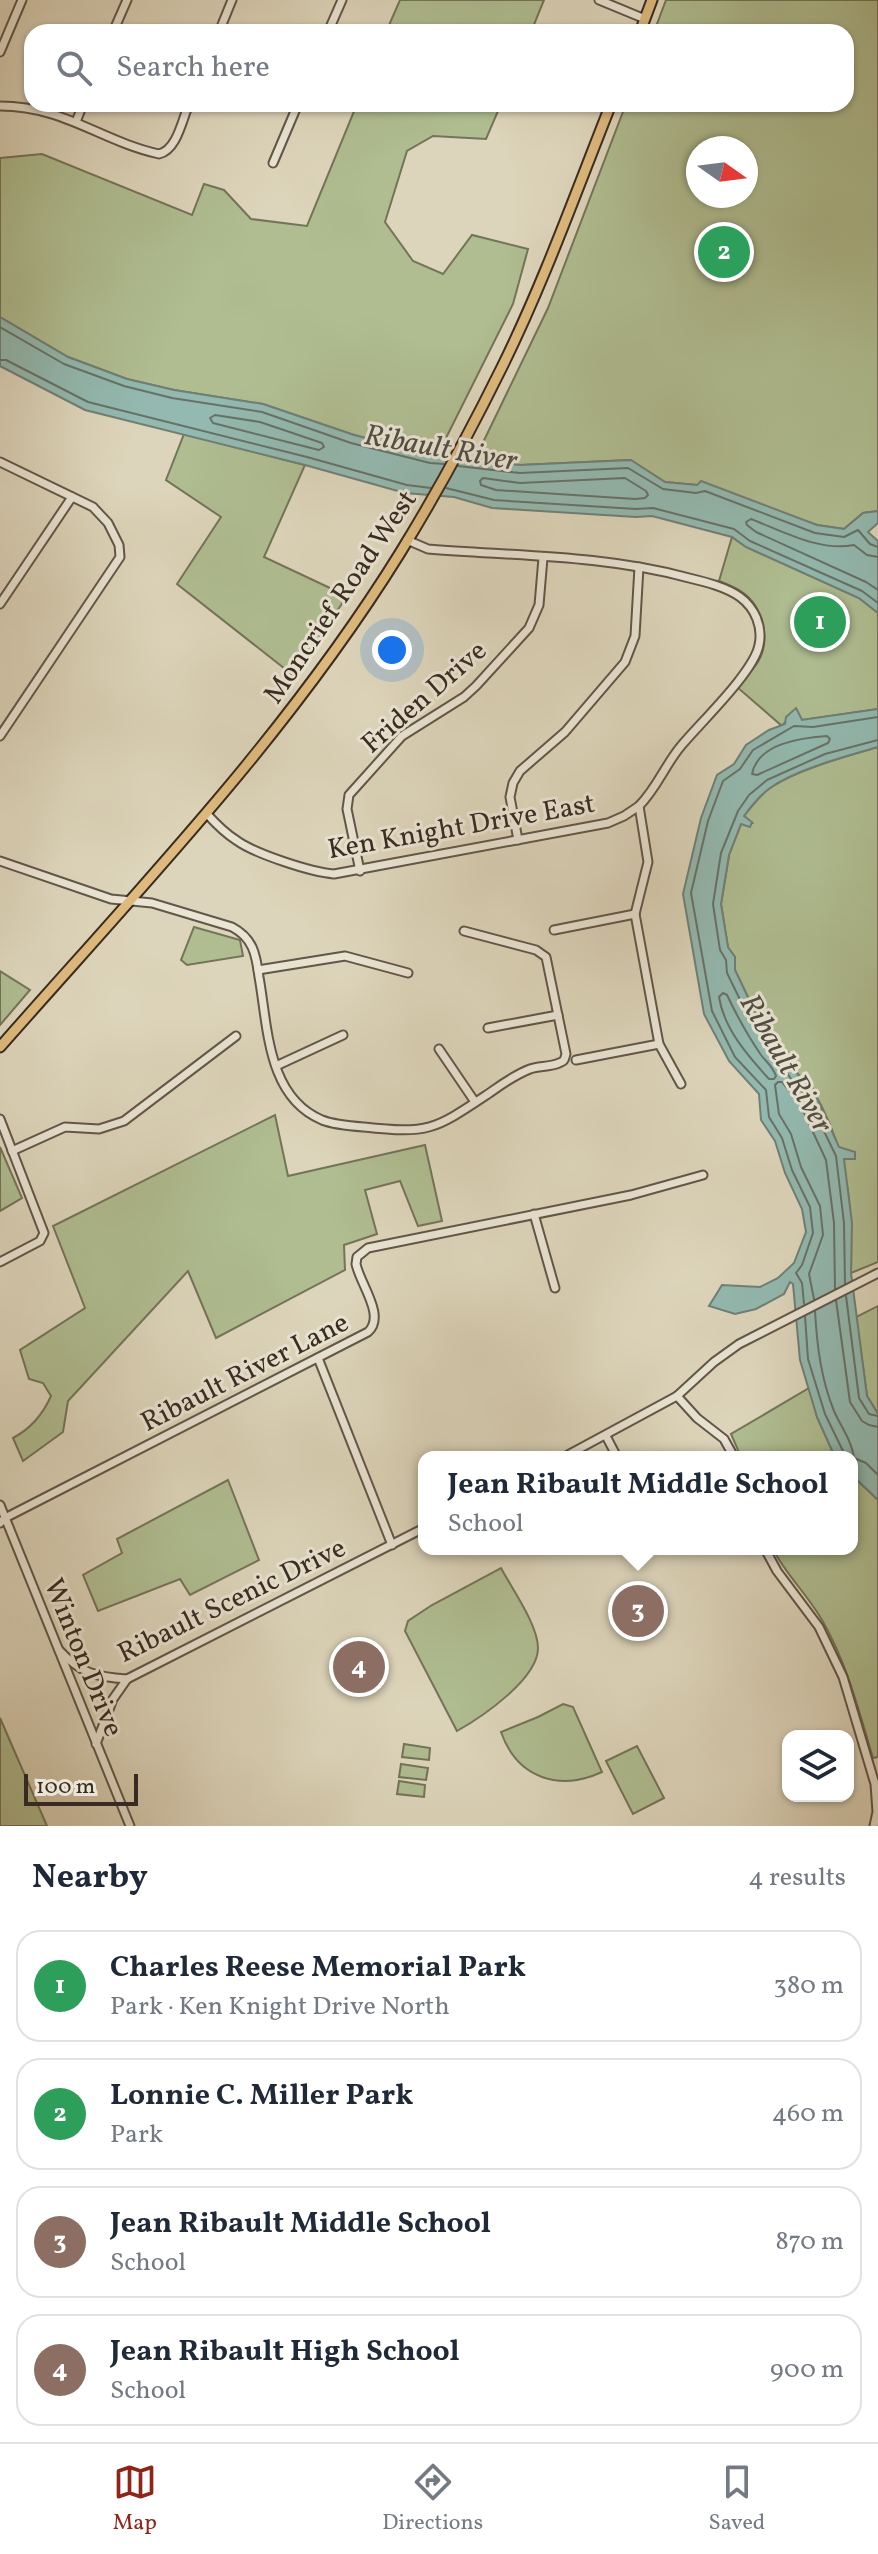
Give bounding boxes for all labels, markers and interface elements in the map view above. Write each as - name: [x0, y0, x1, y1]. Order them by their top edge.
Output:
- search box: [24, 24, 854, 112]
- icon: search: [52, 46, 96, 90]
- text: Search here: [116, 47, 270, 89]
- north arrow: [686, 136, 758, 208]
- pin: 2: [698, 222, 750, 282]
- water label: Ribault River: [361, 415, 521, 483]
- street label: Moncrief Road West: [255, 483, 427, 712]
- pin: 1: [794, 592, 846, 652]
- your location: [372, 630, 412, 670]
- street label: Friden Drive: [353, 632, 496, 763]
- street label: Ken Knight Drive East: [325, 785, 598, 870]
- water label: Ribault River: [728, 986, 843, 1142]
- street label: Ribault River Lane: [134, 1304, 356, 1443]
- popup: [418, 1451, 858, 1555]
- text: Jean Ribault Middle School: [448, 1464, 829, 1506]
- text: School: [448, 1506, 524, 1542]
- street label: Ribault Scenic Drive: [112, 1529, 353, 1673]
- street label: Winton Drive: [33, 1573, 132, 1743]
- pin: 3: [612, 1581, 664, 1641]
- pin: 4: [333, 1637, 385, 1697]
- map controls: [782, 1730, 854, 1802]
- button: layers: [782, 1730, 854, 1802]
- scale bar: [24, 1770, 138, 1806]
- text: 100 m: [36, 1772, 95, 1803]
- text: Nearby: [32, 1855, 148, 1902]
- text: 4 results: [748, 1860, 846, 1896]
- text: Charles Reese Memorial Park: [110, 1947, 526, 1989]
- text: 1: [55, 1968, 65, 2004]
- text: 380 m: [774, 1968, 844, 2004]
- text: Park · Ken Knight Drive North: [110, 1989, 450, 2025]
- text: Lonnie C. Miller Park: [110, 2075, 413, 2117]
- text: 2: [53, 2096, 67, 2132]
- text: 460 m: [772, 2096, 844, 2132]
- text: Park: [110, 2117, 163, 2153]
- text: Jean Ribault Middle School: [110, 2203, 491, 2245]
- text: 3: [53, 2224, 67, 2260]
- text: 870 m: [775, 2224, 844, 2260]
- text: School: [110, 2245, 186, 2281]
- text: Jean Ribault High School: [110, 2331, 460, 2373]
- text: 4: [52, 2352, 68, 2388]
- text: 900 m: [770, 2352, 844, 2388]
- text: School: [110, 2373, 186, 2409]
- tab: Map: [113, 2460, 157, 2539]
- tab: Directions: [382, 2460, 483, 2539]
- tab: Saved: [709, 2460, 765, 2539]

